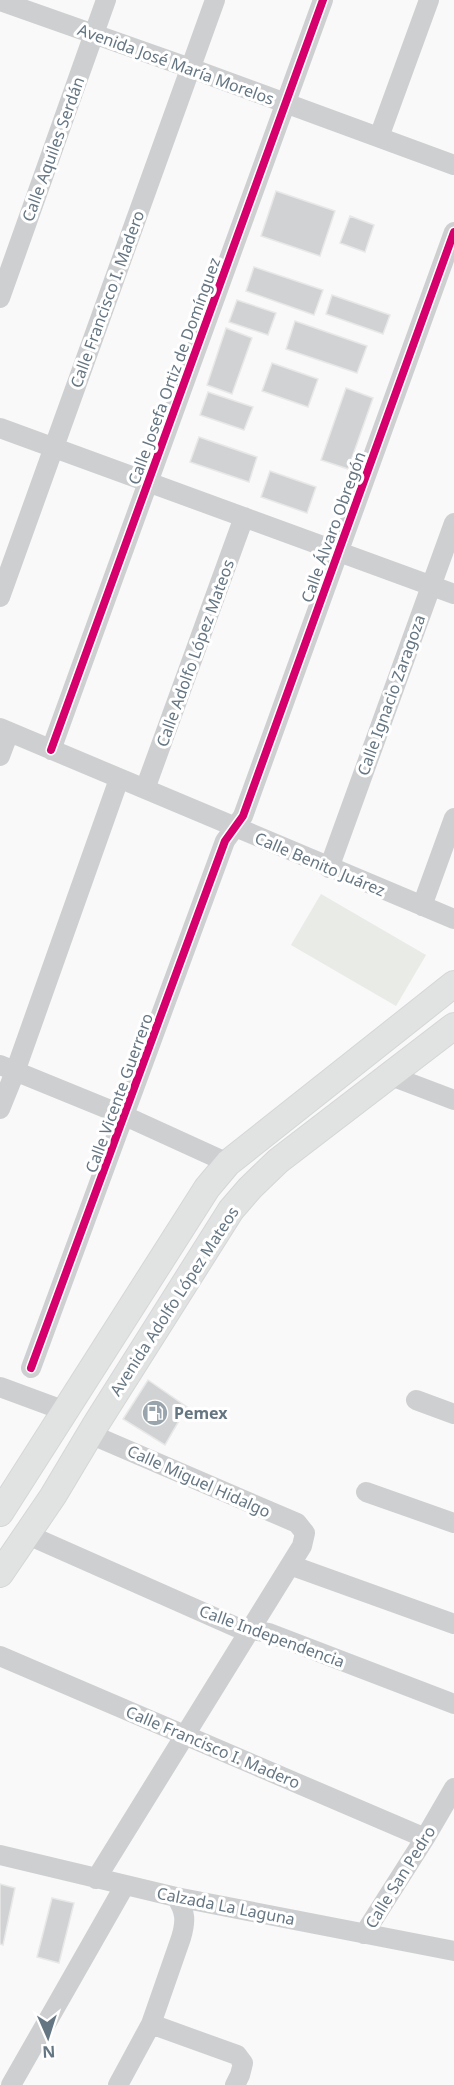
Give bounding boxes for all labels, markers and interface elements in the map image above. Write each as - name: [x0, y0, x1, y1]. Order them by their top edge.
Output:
- street label: Avenida José María Morelos: [75, 18, 277, 110]
- street label: Calle Aquiles Serdán: [17, 74, 89, 224]
- street label: Calle Francisco I. Madero: [65, 207, 149, 391]
- street label: Calle Josefa Ortiz de Domínguez: [123, 254, 225, 488]
- street label: Calle Álvaro Obregón: [295, 448, 371, 606]
- street label: Calle Adolfo López Mateos: [151, 556, 239, 750]
- street label: Calle Ignacio Zaragoza: [352, 612, 430, 778]
- street label: Calle Benito Juárez: [251, 827, 389, 901]
- street label: Calle Vicente Guerrero: [80, 1010, 158, 1176]
- street label: Avenida Adolfo López Mateos: [104, 1202, 244, 1400]
- fuel station icon: Pemex: [140, 1398, 170, 1428]
- place label: Pemex: [174, 1402, 228, 1424]
- street label: Calle Miguel Hidalgo: [124, 1439, 274, 1523]
- street label: Calle Independencia: [196, 1599, 348, 1673]
- street label: Calle Francisco I. Madero: [123, 1700, 303, 1794]
- street label: Calle San Pedro: [360, 1822, 440, 1932]
- street label: Calzada La Laguna: [155, 1882, 297, 1930]
- north arrow: [18, 2007, 78, 2067]
- text: N: [42, 2041, 56, 2063]

